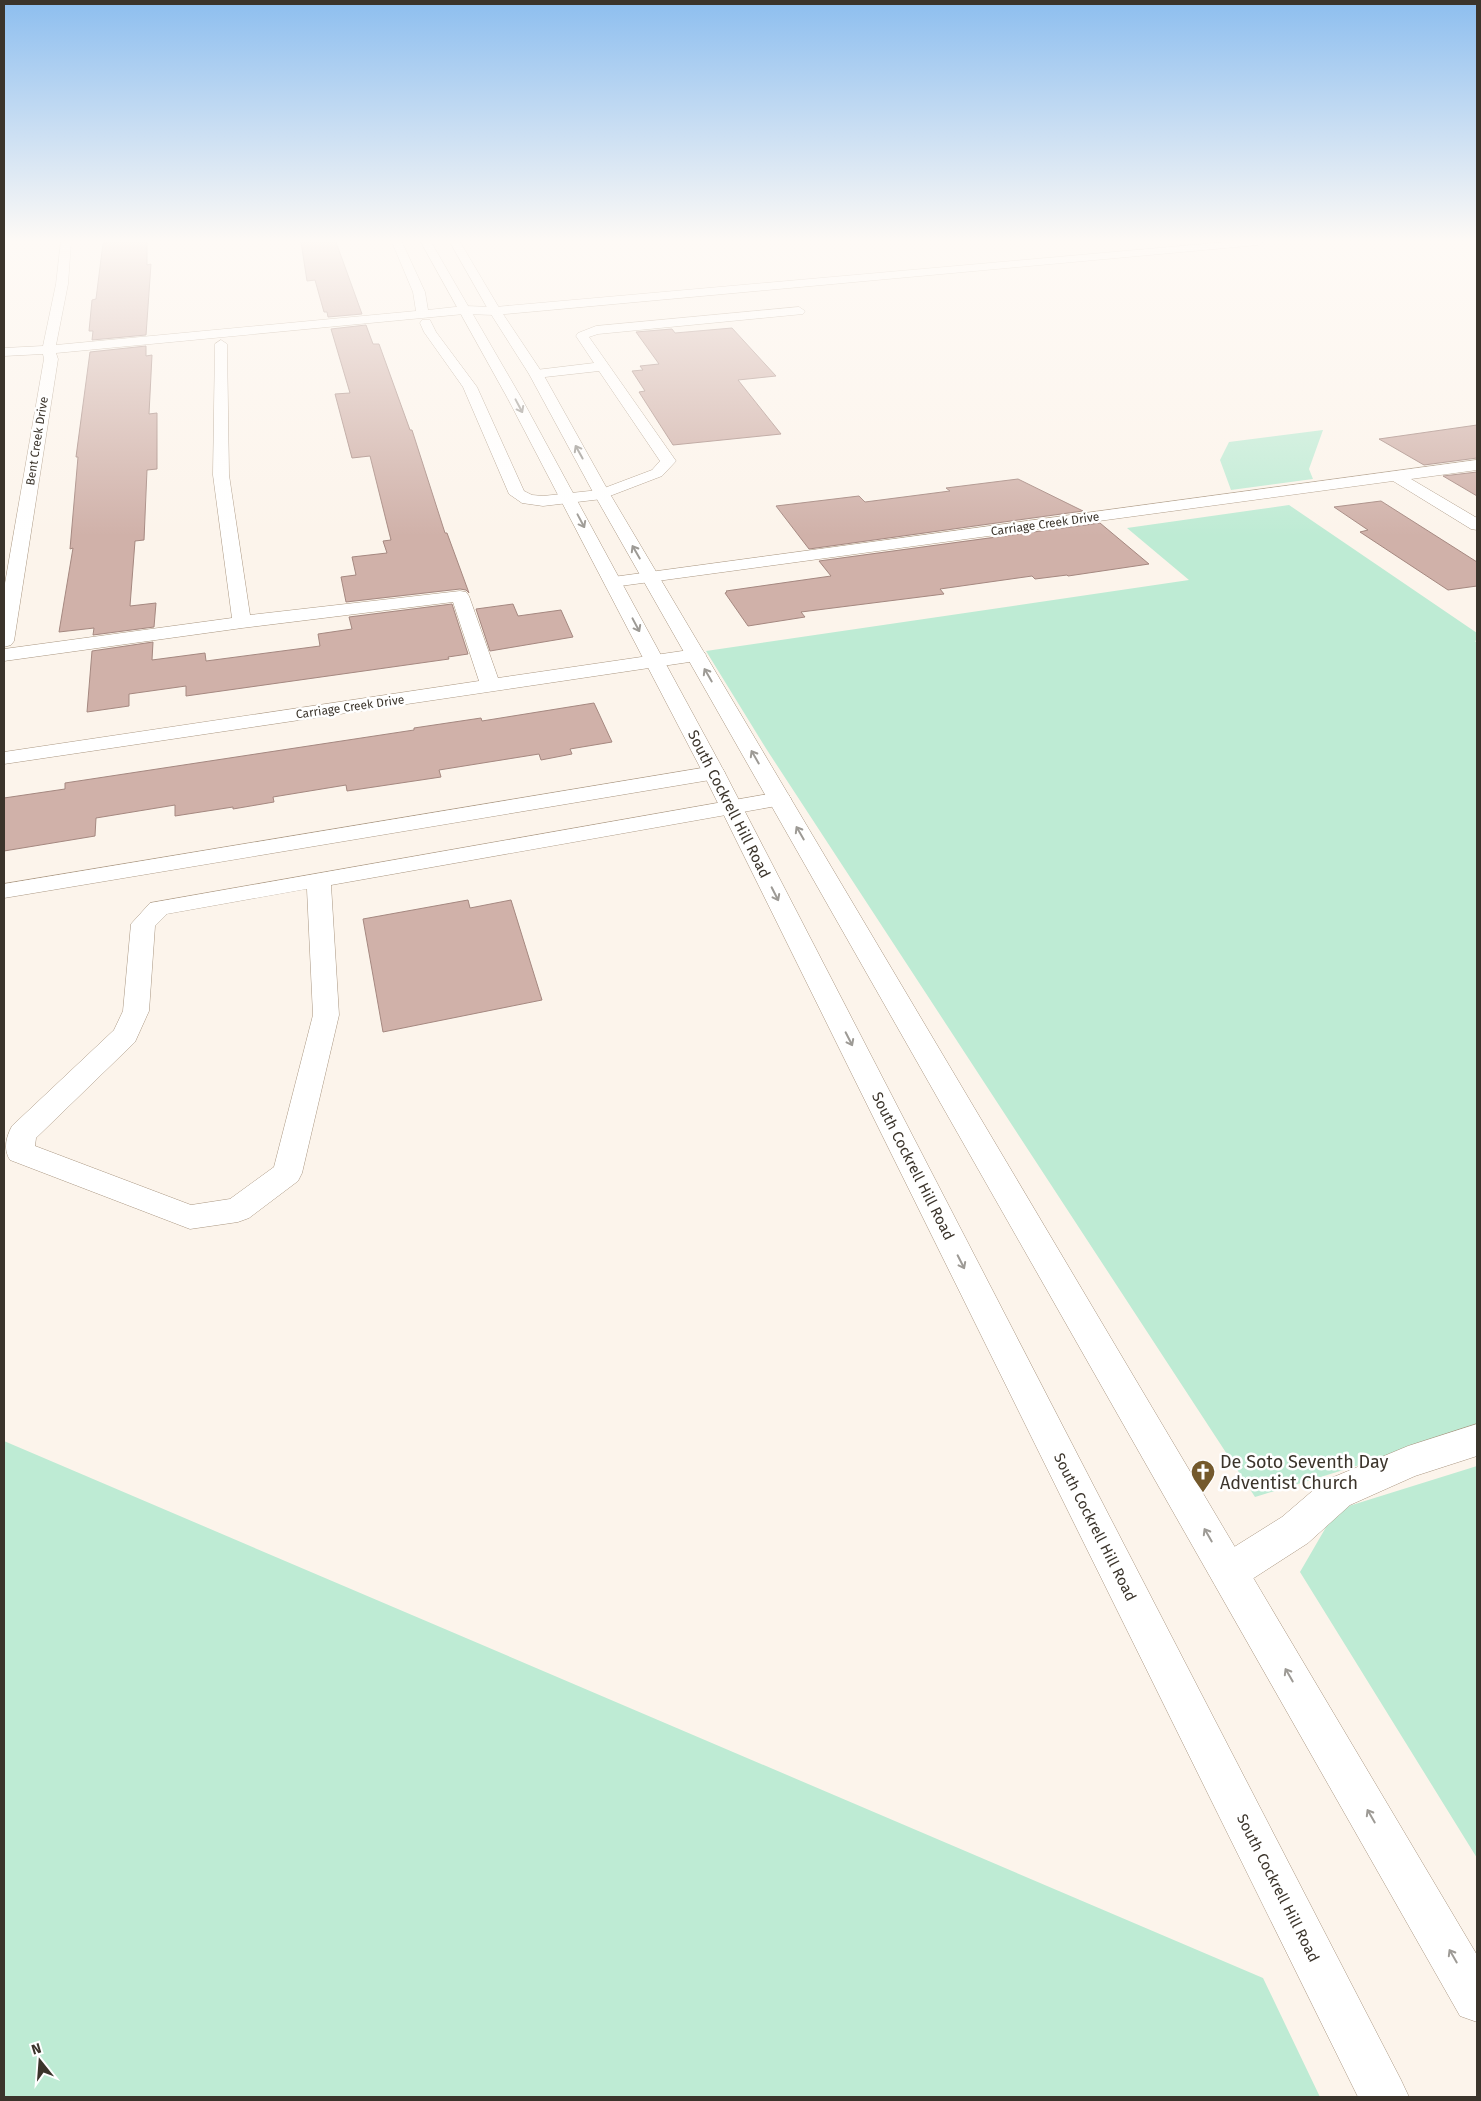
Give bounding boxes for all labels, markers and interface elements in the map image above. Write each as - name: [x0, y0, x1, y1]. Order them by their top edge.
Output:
- street label: Bent Creek Drive: [23, 396, 51, 486]
- one-way arrow: [514, 398, 524, 412]
- one-way arrow: [574, 444, 584, 459]
- street label: Carriage Creek Drive: [990, 509, 1100, 539]
- one-way arrow: [576, 514, 586, 528]
- one-way arrow: [631, 546, 641, 560]
- one-way arrow: [631, 618, 641, 633]
- one-way arrow: [702, 668, 712, 682]
- street label: Carriage Creek Drive: [295, 692, 405, 722]
- street label: South Cockrell Hill Road: [684, 727, 774, 881]
- one-way arrow: [750, 750, 760, 765]
- one-way arrow: [794, 827, 804, 841]
- one-way arrow: [771, 886, 780, 901]
- one-way arrow: [845, 1031, 854, 1046]
- street label: South Cockrell Hill Road: [868, 1089, 958, 1243]
- one-way arrow: [957, 1254, 966, 1269]
- street label: South Cockrell Hill Road: [1050, 1450, 1140, 1604]
- place label: De Soto Seventh Day Adventist Church: [1220, 1451, 1388, 1494]
- church icon: De Soto Seventh Day Adventist Church: [1190, 1459, 1216, 1493]
- one-way arrow: [1202, 1528, 1212, 1543]
- one-way arrow: [1284, 1669, 1294, 1683]
- one-way arrow: [1366, 1808, 1376, 1823]
- street label: South Cockrell Hill Road: [1233, 1811, 1323, 1965]
- one-way arrow: [1447, 1950, 1457, 1964]
- north arrow: [15, 2036, 65, 2086]
- text: N: [29, 2040, 43, 2059]

